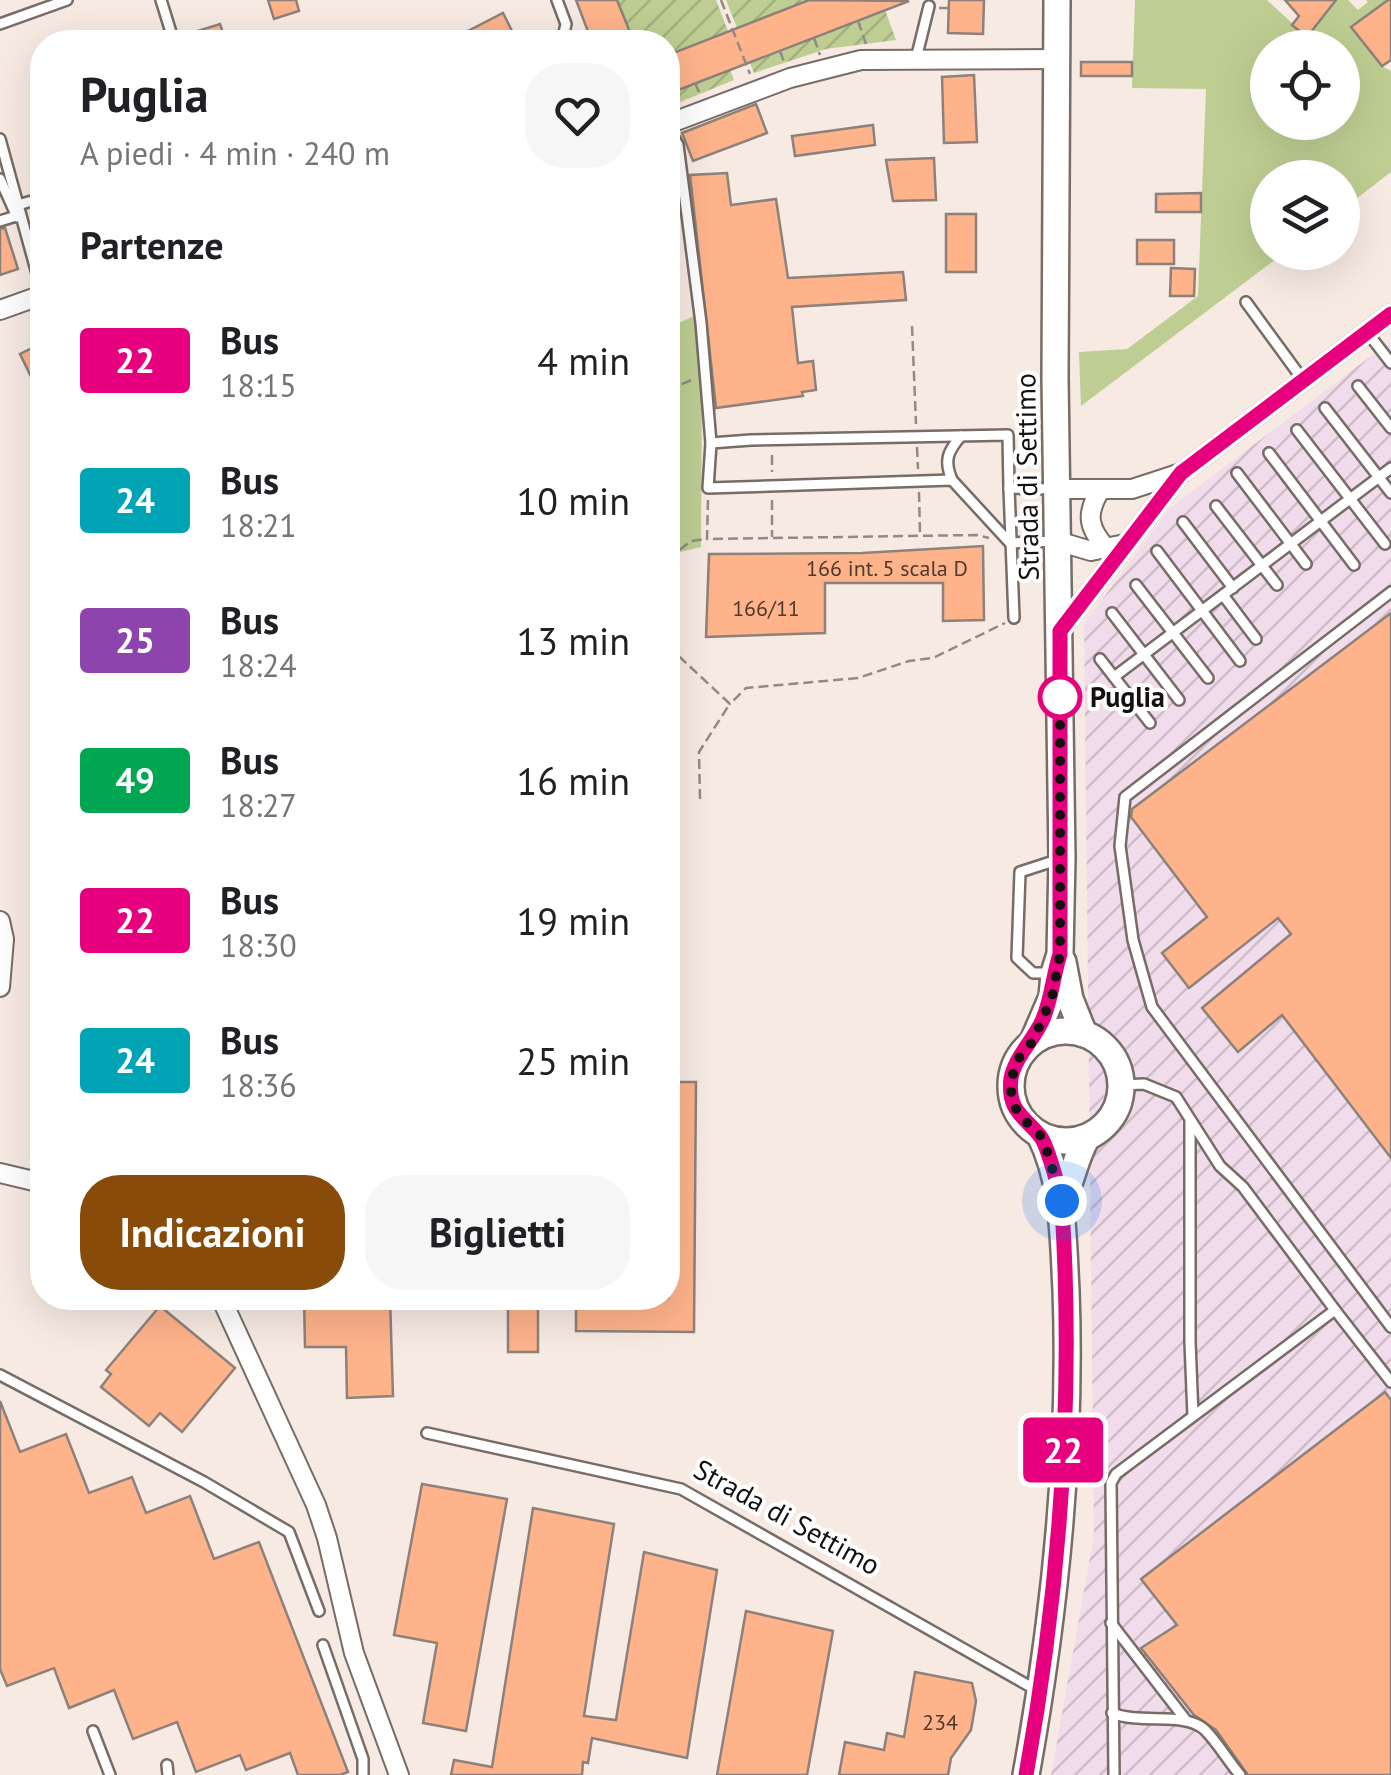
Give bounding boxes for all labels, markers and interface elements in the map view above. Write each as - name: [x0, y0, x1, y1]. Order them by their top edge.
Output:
- map controls: [1250, 30, 1360, 270]
- button: locate: [1250, 30, 1360, 140]
- text: Puglia: [80, 63, 208, 125]
- button: heart: [525, 63, 630, 168]
- text: A piedi · 4 min · 240 m: [80, 132, 390, 174]
- button: layers: [1250, 160, 1360, 270]
- text: Partenze: [80, 220, 223, 269]
- text: Bus: [220, 315, 279, 364]
- text: 4 min: [537, 336, 630, 385]
- text: 22: [115, 337, 155, 383]
- text: 18:15: [220, 364, 297, 406]
- street label: Strada di Settimo: [1006, 373, 1047, 581]
- text: Bus: [220, 455, 279, 504]
- text: 10 min: [517, 476, 630, 525]
- text: 24: [115, 477, 155, 523]
- text: 18:21: [220, 504, 297, 546]
- house number: 166 int. 5 scala D: [806, 554, 968, 582]
- house number: 166/11: [732, 594, 800, 622]
- text: Bus: [220, 595, 279, 644]
- text: 13 min: [517, 616, 630, 665]
- text: 25: [115, 617, 155, 663]
- text: 18:24: [220, 644, 297, 686]
- marker: Puglia: [1039, 676, 1081, 718]
- place label: Puglia: [1090, 678, 1165, 715]
- text: Bus: [220, 735, 279, 784]
- text: 16 min: [517, 756, 630, 805]
- text: 49: [115, 757, 155, 803]
- text: 18:27: [220, 784, 297, 826]
- text: Bus: [220, 875, 279, 924]
- text: 19 min: [517, 896, 630, 945]
- text: 22: [115, 897, 155, 943]
- text: 18:30: [220, 924, 297, 966]
- text: Bus: [220, 1015, 279, 1064]
- text: 25 min: [517, 1036, 630, 1085]
- text: 24: [115, 1037, 155, 1083]
- text: 18:36: [220, 1064, 297, 1106]
- button: Indicazioni: [80, 1175, 345, 1290]
- button: Biglietti: [365, 1175, 630, 1290]
- your location: [1037, 1176, 1087, 1226]
- line badge: 22: [1018, 1418, 1108, 1482]
- text: 22: [1043, 1427, 1083, 1473]
- street label: Strada di Settimo: [687, 1450, 887, 1583]
- house number: 234: [922, 1708, 958, 1736]

